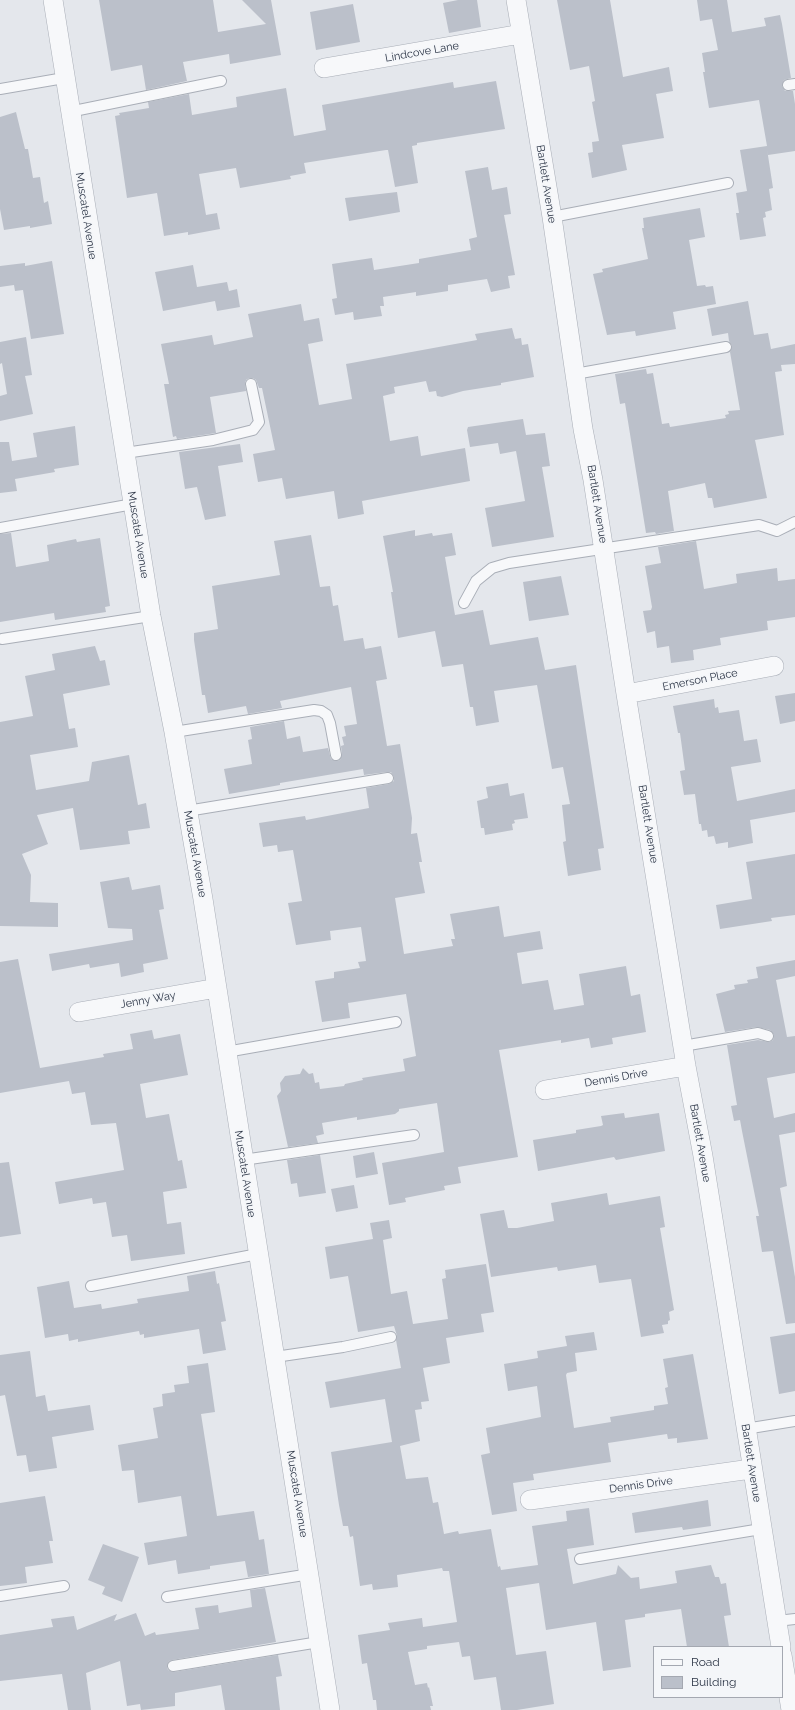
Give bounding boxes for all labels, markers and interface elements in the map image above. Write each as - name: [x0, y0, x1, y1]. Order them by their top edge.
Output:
- street label: Lindcove Lane: [384, 39, 460, 65]
- street label: Bartlett Avenue: [533, 144, 559, 224]
- street label: Muscatel Avenue: [73, 172, 99, 260]
- street label: Bartlett Avenue: [584, 464, 610, 544]
- street label: Muscatel Avenue: [125, 491, 151, 579]
- street label: Emerson Place: [661, 666, 739, 694]
- street label: Bartlett Avenue: [635, 784, 661, 864]
- street label: Muscatel Avenue: [181, 810, 209, 898]
- street label: Jenny Way: [119, 989, 177, 1011]
- street label: Dennis Drive: [583, 1066, 649, 1090]
- street label: Bartlett Avenue: [687, 1103, 713, 1183]
- street label: Muscatel Avenue: [232, 1130, 258, 1218]
- street label: Bartlett Avenue: [738, 1423, 764, 1503]
- street label: Muscatel Avenue: [284, 1450, 310, 1538]
- street label: Dennis Drive: [608, 1474, 674, 1496]
- legend: [653, 1646, 783, 1698]
- text: Road: [691, 1655, 720, 1669]
- text: Building: [691, 1675, 737, 1689]

